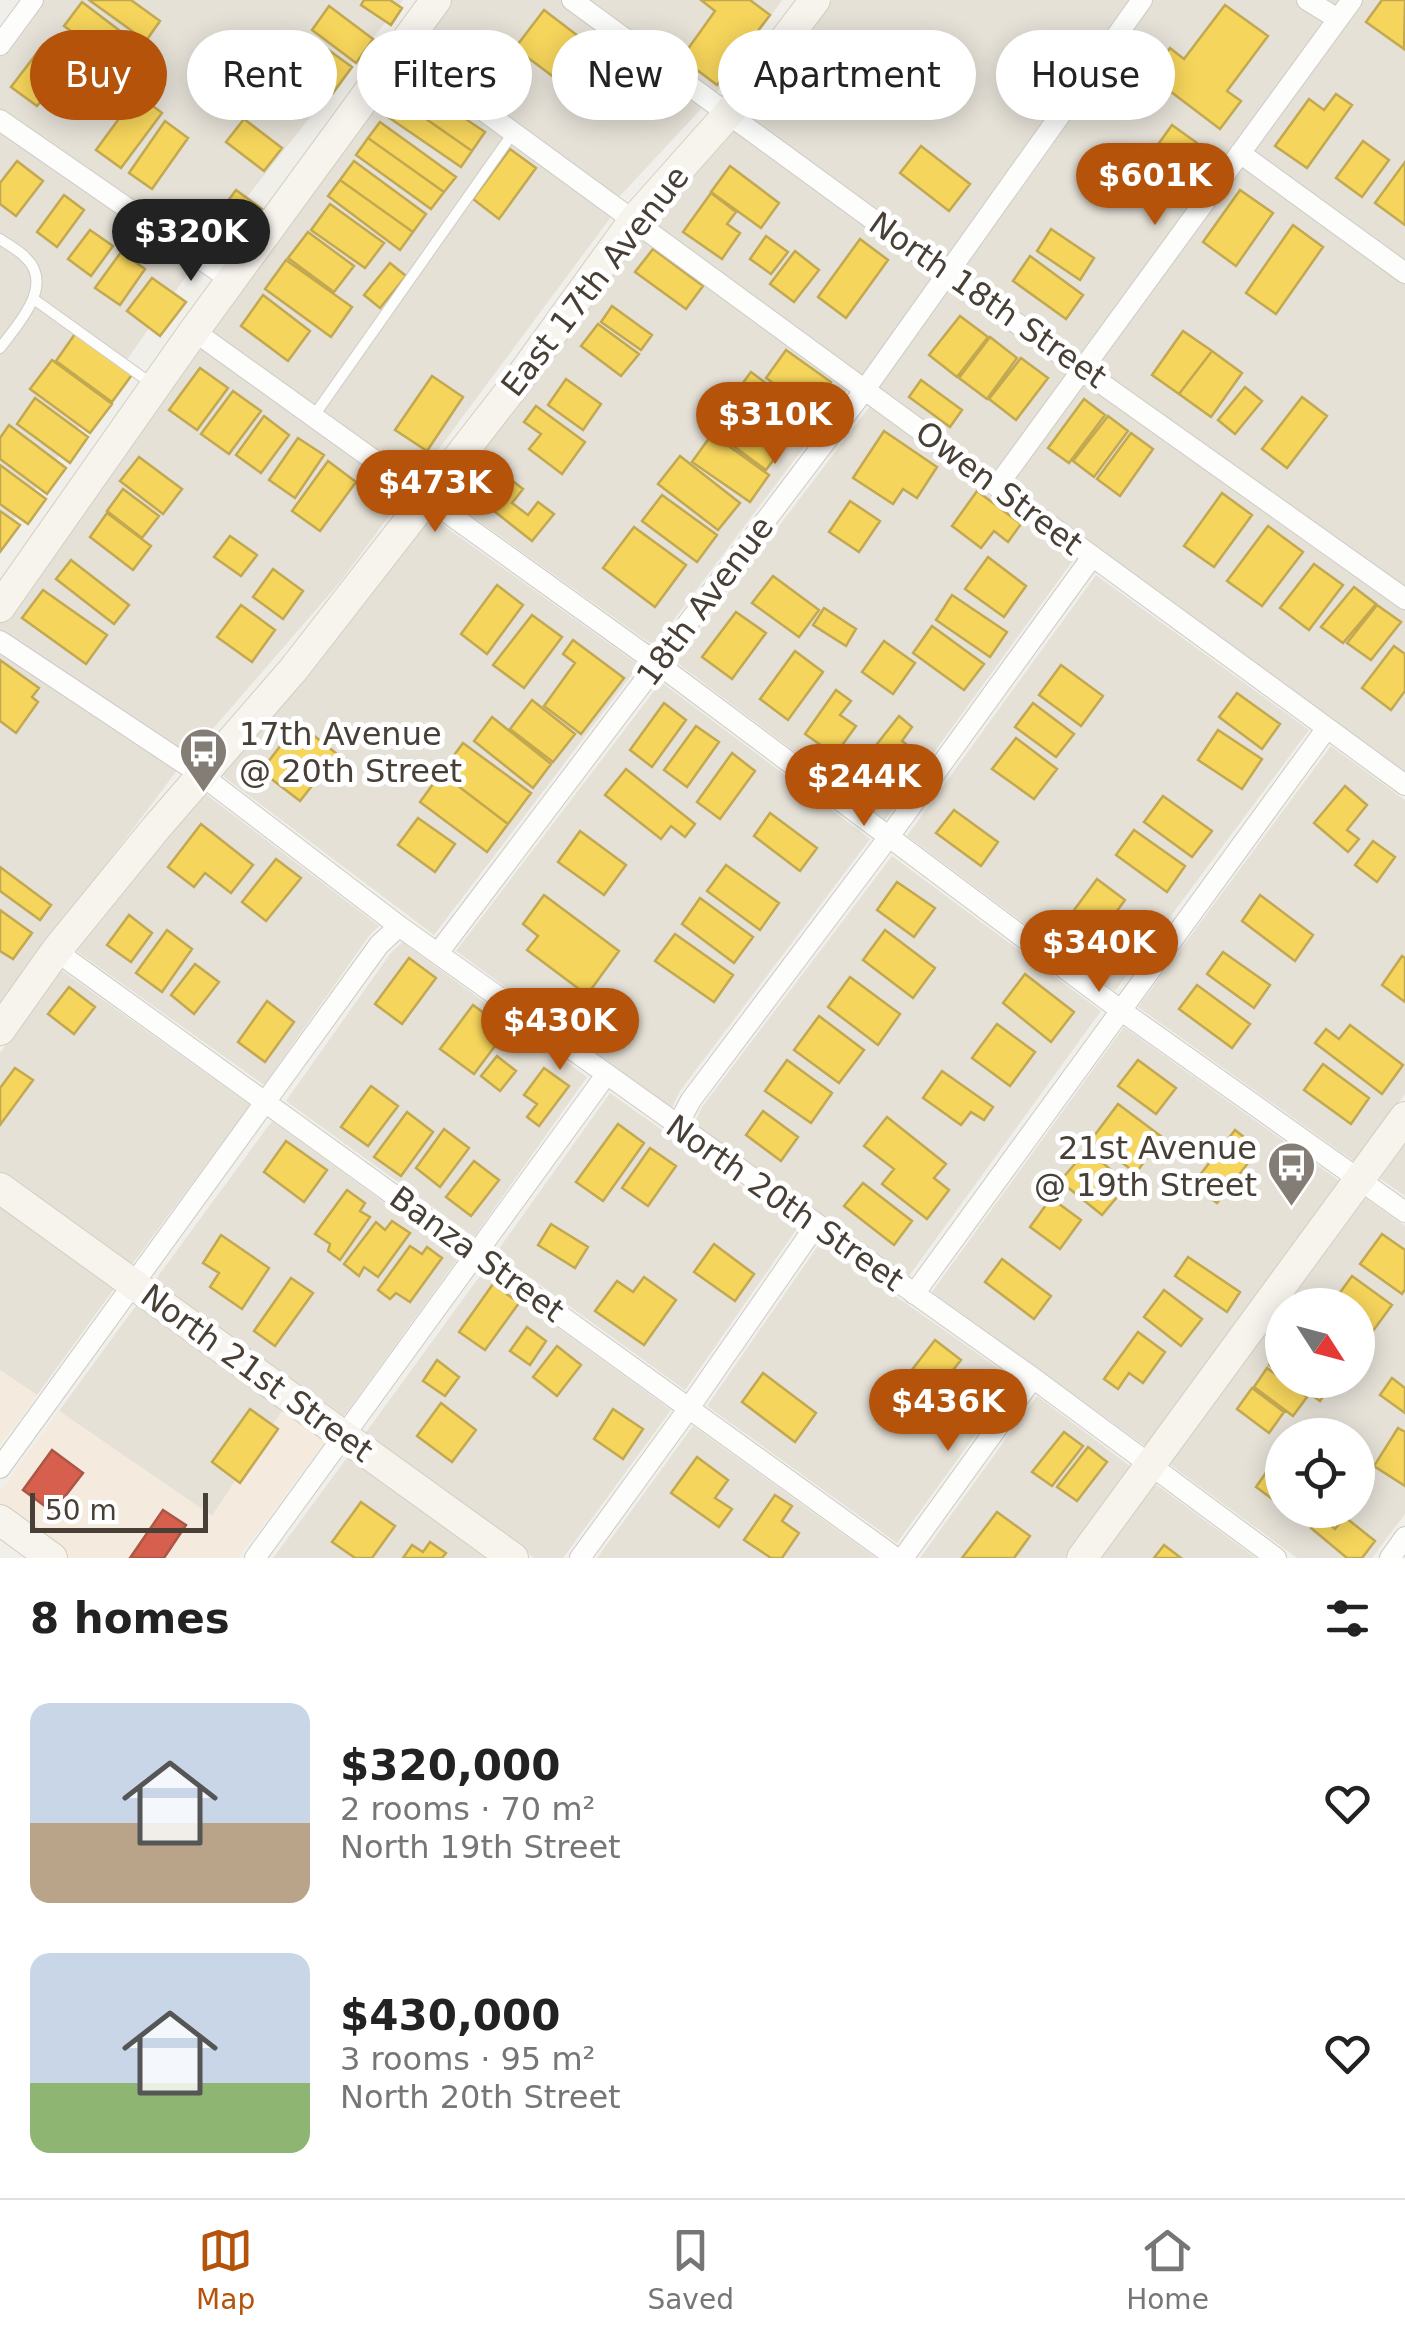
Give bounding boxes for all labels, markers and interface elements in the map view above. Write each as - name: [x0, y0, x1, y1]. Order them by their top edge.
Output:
- chip: Buy: [30, 30, 167, 120]
- chip: Rent: [187, 30, 337, 120]
- chip: Filters: [357, 30, 532, 120]
- chip: New: [552, 30, 698, 120]
- chip: Apartment: [718, 30, 976, 120]
- chip: House: [996, 30, 1175, 120]
- pin: $601K: [1085, 143, 1225, 228]
- text: $601K: [1098, 156, 1212, 194]
- street label: East 17th Avenue: [493, 158, 697, 404]
- pin: $320K: [121, 199, 261, 284]
- street label: North 18th Street: [862, 204, 1114, 396]
- text: $320K: [134, 212, 248, 250]
- pin: $310K: [705, 382, 845, 467]
- text: $310K: [718, 395, 832, 433]
- street label: Owen Street: [908, 413, 1090, 563]
- pin: $473K: [365, 450, 505, 535]
- text: $473K: [378, 463, 492, 501]
- street label: 18th Avenue: [629, 509, 781, 693]
- place label: 17th Avenue @ 20th Street: [239, 715, 462, 790]
- bus stop icon: 17th Avenue @ 20th Street: [178, 726, 230, 794]
- pin: $244K: [794, 744, 934, 829]
- text: $244K: [807, 757, 921, 795]
- pin: $340K: [1029, 910, 1169, 995]
- text: $340K: [1042, 923, 1156, 961]
- pin: $430K: [490, 988, 630, 1073]
- text: $430K: [503, 1001, 617, 1039]
- street label: North 20th Street: [659, 1107, 911, 1299]
- place label: 21st Avenue @ 19th Street: [1034, 1129, 1257, 1204]
- bus stop icon: 21st Avenue @ 19th Street: [1266, 1140, 1318, 1208]
- street label: Banza Street: [383, 1178, 571, 1330]
- street label: North 21st Street: [134, 1276, 380, 1470]
- north arrow: [1265, 1288, 1375, 1398]
- map controls: [1265, 1288, 1375, 1528]
- pin: $436K: [878, 1369, 1018, 1454]
- text: $436K: [891, 1382, 1005, 1420]
- button: locate: [1265, 1418, 1375, 1528]
- scale bar: [30, 1488, 208, 1532]
- text: 50 m: [45, 1494, 117, 1527]
- icon: filters: [1320, 1591, 1375, 1646]
- text: 8 homes: [30, 1594, 230, 1643]
- text: $320,000: [340, 1741, 561, 1790]
- icon: home: [110, 1743, 230, 1863]
- icon: heart: [1320, 1776, 1375, 1831]
- text: 2 rooms · 70 m²: [340, 1790, 595, 1828]
- text: North 19th Street: [340, 1828, 621, 1866]
- text: $430,000: [340, 1991, 561, 2040]
- icon: home: [110, 1993, 230, 2113]
- icon: heart: [1320, 2026, 1375, 2081]
- text: 3 rooms · 95 m²: [340, 2040, 595, 2078]
- text: North 20th Street: [340, 2078, 621, 2116]
- tab: Map: [196, 2223, 255, 2316]
- tab: Saved: [647, 2223, 734, 2316]
- tab: Home: [1126, 2223, 1209, 2316]

